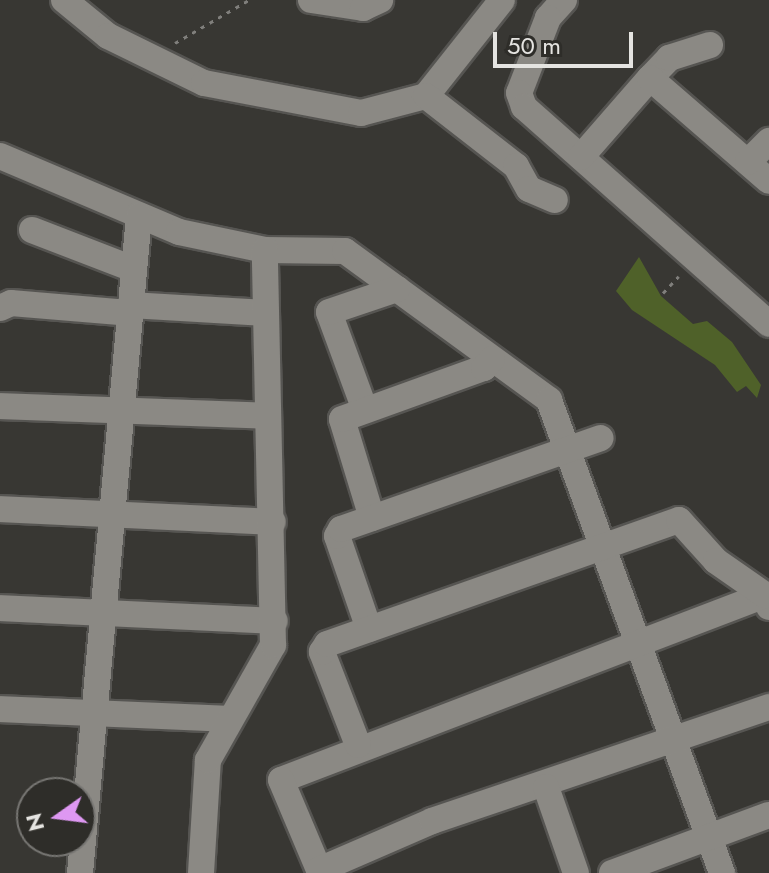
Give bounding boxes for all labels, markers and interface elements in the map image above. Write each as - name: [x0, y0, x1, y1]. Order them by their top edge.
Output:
- scale bar: [497, 16, 637, 66]
- text: 50 m: [507, 28, 561, 63]
- north arrow: [16, 777, 96, 857]
- text: N: [17, 810, 52, 835]

